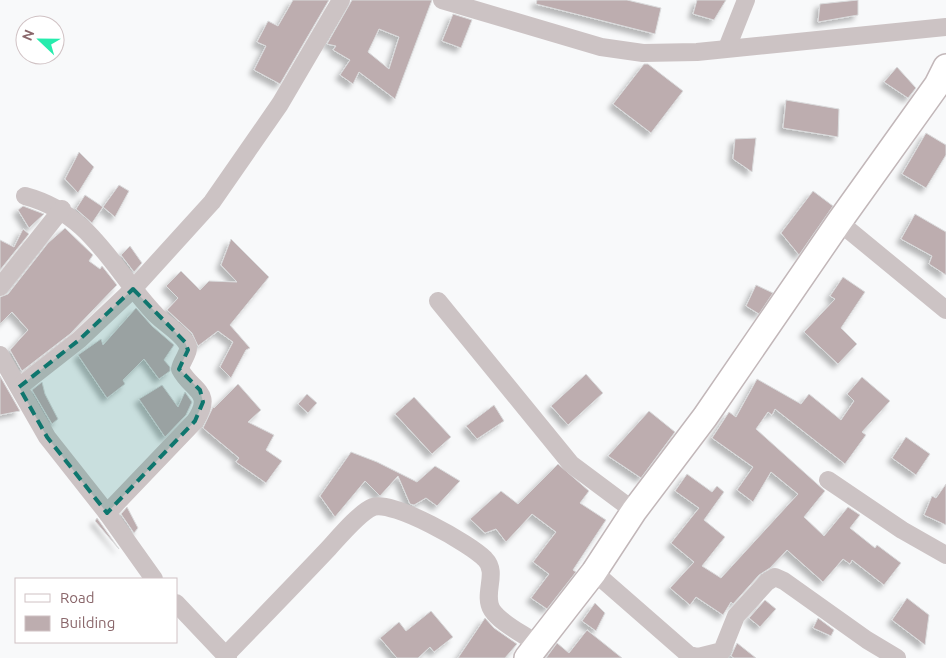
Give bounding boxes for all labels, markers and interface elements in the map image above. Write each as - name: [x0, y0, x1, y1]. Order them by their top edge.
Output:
- north arrow: [15, 15, 65, 65]
- text: N: [19, 27, 37, 43]
- legend: [15, 578, 178, 643]
- text: Road: [60, 589, 95, 606]
- text: Building: [60, 614, 115, 631]

